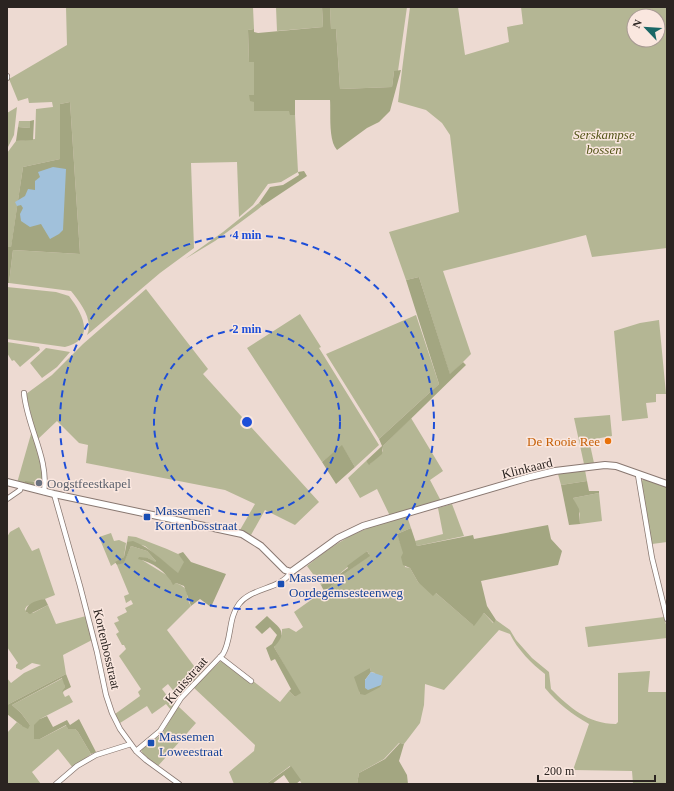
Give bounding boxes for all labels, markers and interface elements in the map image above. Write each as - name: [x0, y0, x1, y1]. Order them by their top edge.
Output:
- north arrow: [626, 8, 666, 48]
- text: N: [630, 18, 644, 30]
- park label: Serskampse bossen: [573, 127, 635, 157]
- text: 4 min: [232, 228, 262, 242]
- text: 2 min: [232, 322, 262, 336]
- centre of rings: [240, 415, 254, 429]
- place label: De Rooie Ree: [527, 434, 600, 449]
- marker: De Rooie Ree: [603, 436, 613, 446]
- street label: Klinkaard: [500, 454, 555, 482]
- place label: Oogstfeestkapel: [47, 476, 131, 491]
- marker: Oogstfeestkapel: [34, 478, 44, 488]
- place label: Massemen Kortenbosstraat: [155, 503, 238, 533]
- marker: Massemen Kortenbosstraat: [142, 512, 152, 522]
- place label: Massemen Oordegemsesteenweg: [289, 570, 404, 600]
- marker: Massemen Oordegemsesteenweg: [276, 579, 286, 589]
- street label: Kortenbosstraat: [90, 607, 124, 691]
- street label: Kruisstraat: [162, 653, 211, 706]
- place label: Massemen Loweestraat: [159, 729, 223, 759]
- marker: Massemen Loweestraat: [146, 738, 156, 748]
- scale bar: [538, 757, 655, 783]
- text: 200 m: [544, 764, 575, 778]

